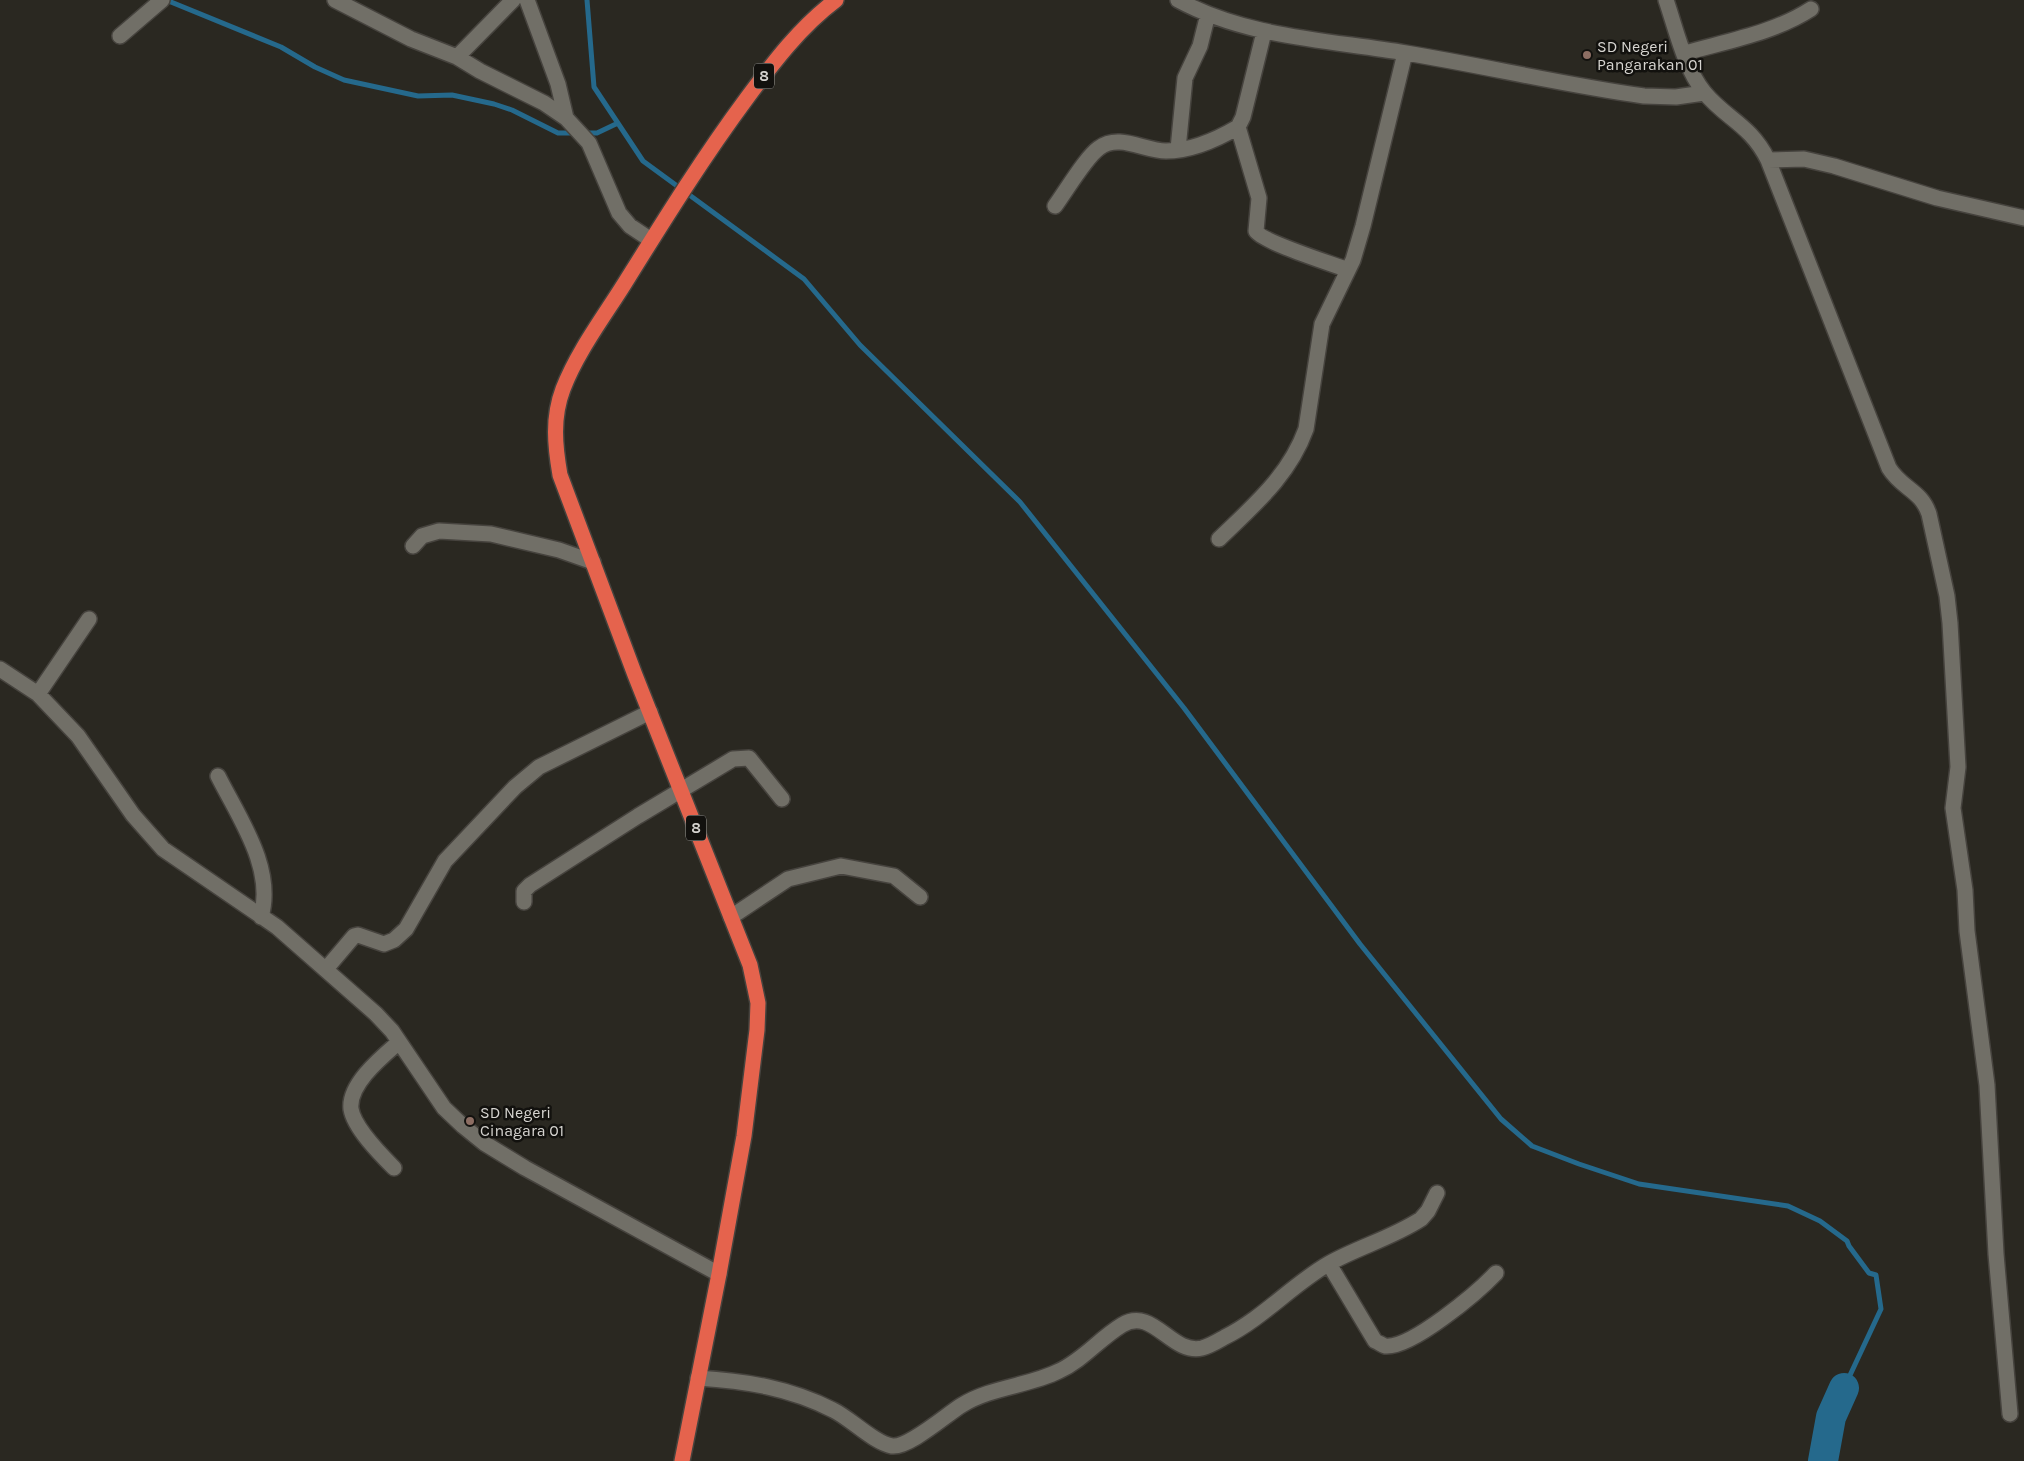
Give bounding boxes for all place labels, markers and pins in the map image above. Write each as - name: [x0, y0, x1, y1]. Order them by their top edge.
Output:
- place label: SD Negeri Pangarakan 01: [1597, 37, 1703, 74]
- marker: SD Negeri Pangarakan 01: [1581, 49, 1593, 61]
- place label: SD Negeri Cinagara 01: [480, 1103, 564, 1140]
- marker: SD Negeri Cinagara 01: [464, 1115, 476, 1127]

